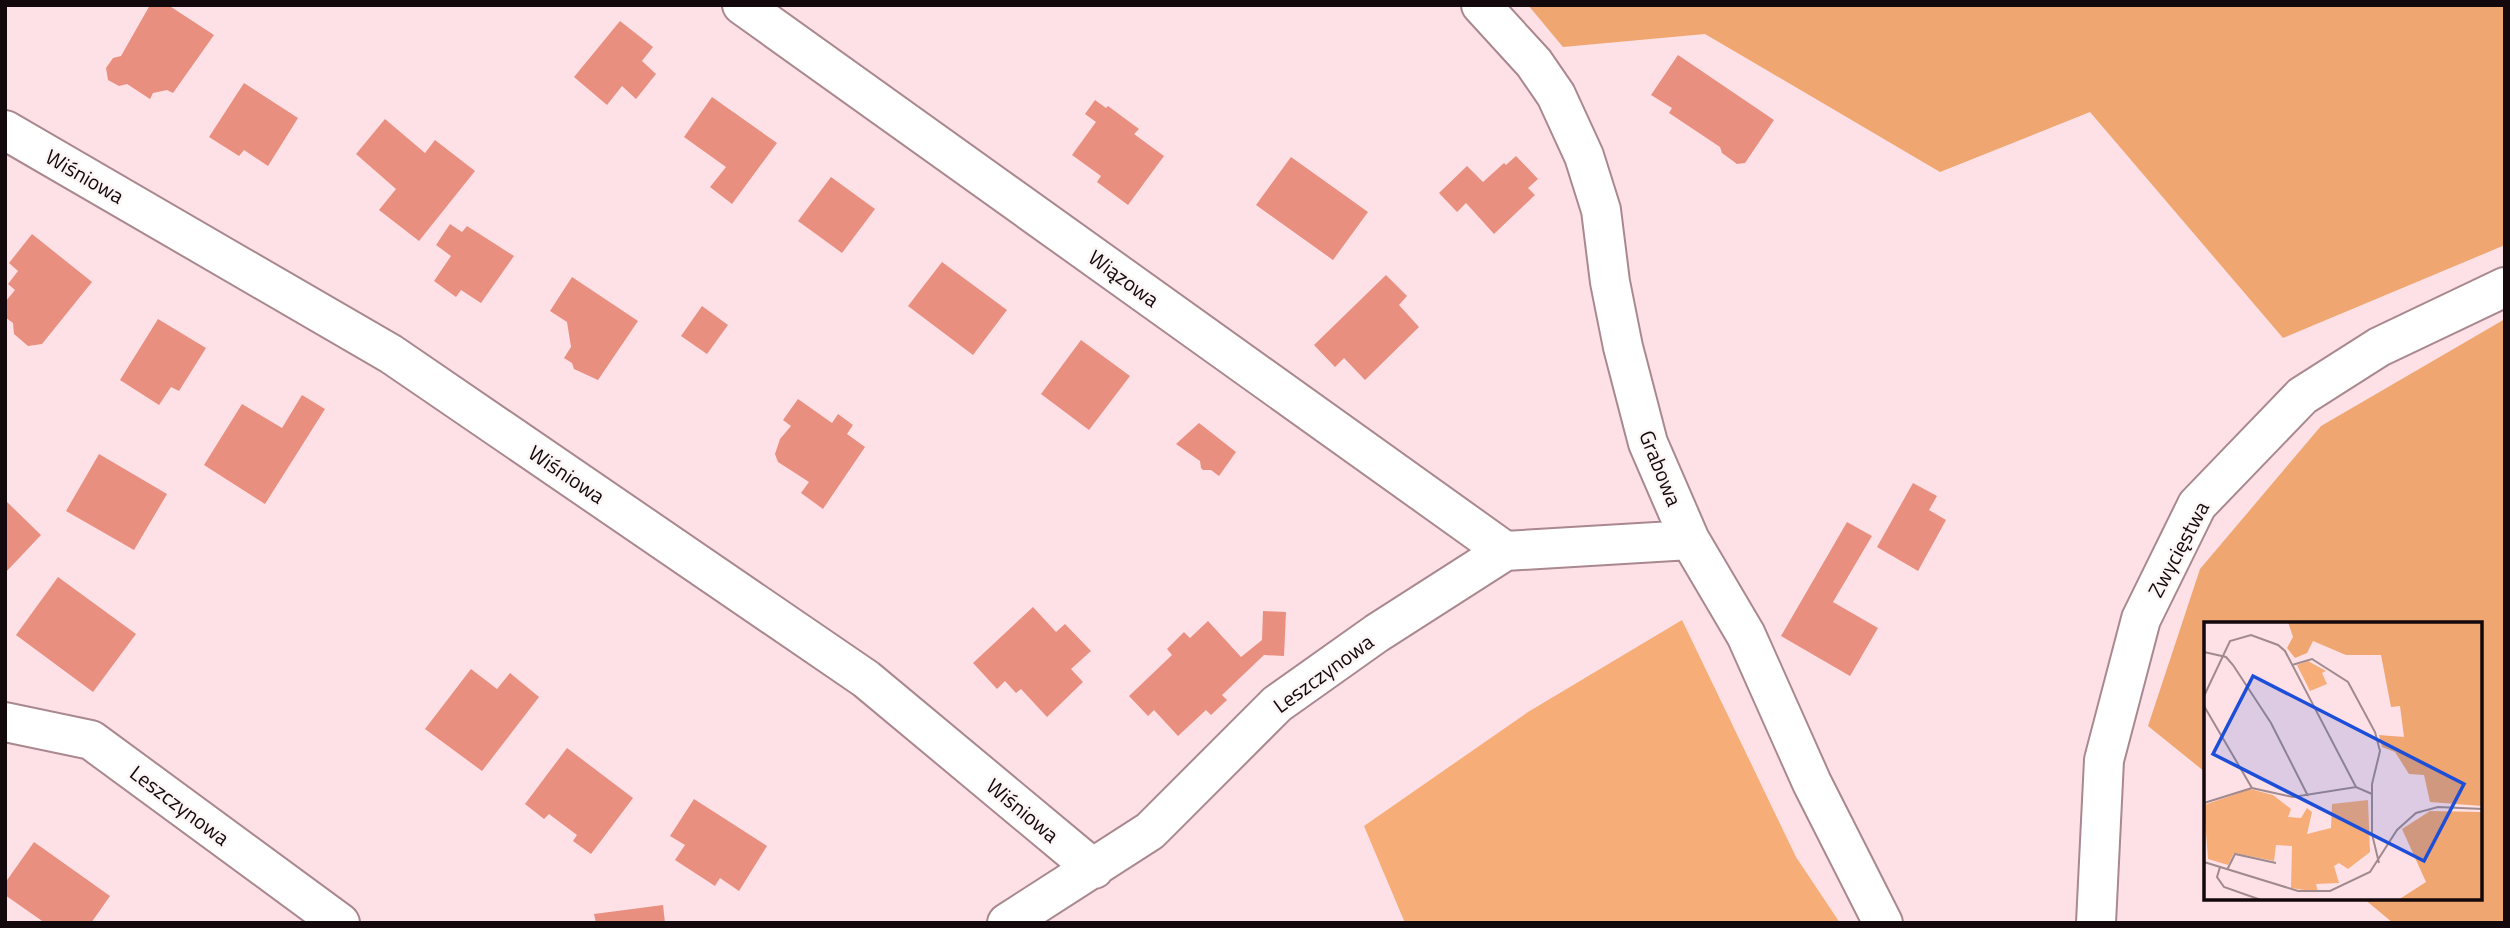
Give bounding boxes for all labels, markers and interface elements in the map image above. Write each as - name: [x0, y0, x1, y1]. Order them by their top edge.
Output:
- street label: Wiśniowa: [40, 141, 131, 212]
- street label: Wiązowa: [1082, 241, 1166, 315]
- street label: Grabowa: [1631, 425, 1691, 511]
- street label: Wiśniowa: [522, 437, 612, 512]
- street label: Zwycięstwa: [2139, 495, 2217, 603]
- inset map: [2204, 622, 2482, 900]
- street label: Leszczynowa: [1266, 625, 1380, 720]
- street label: Leszczynowa: [124, 757, 237, 853]
- street label: Wiśniowa: [980, 770, 1067, 850]

